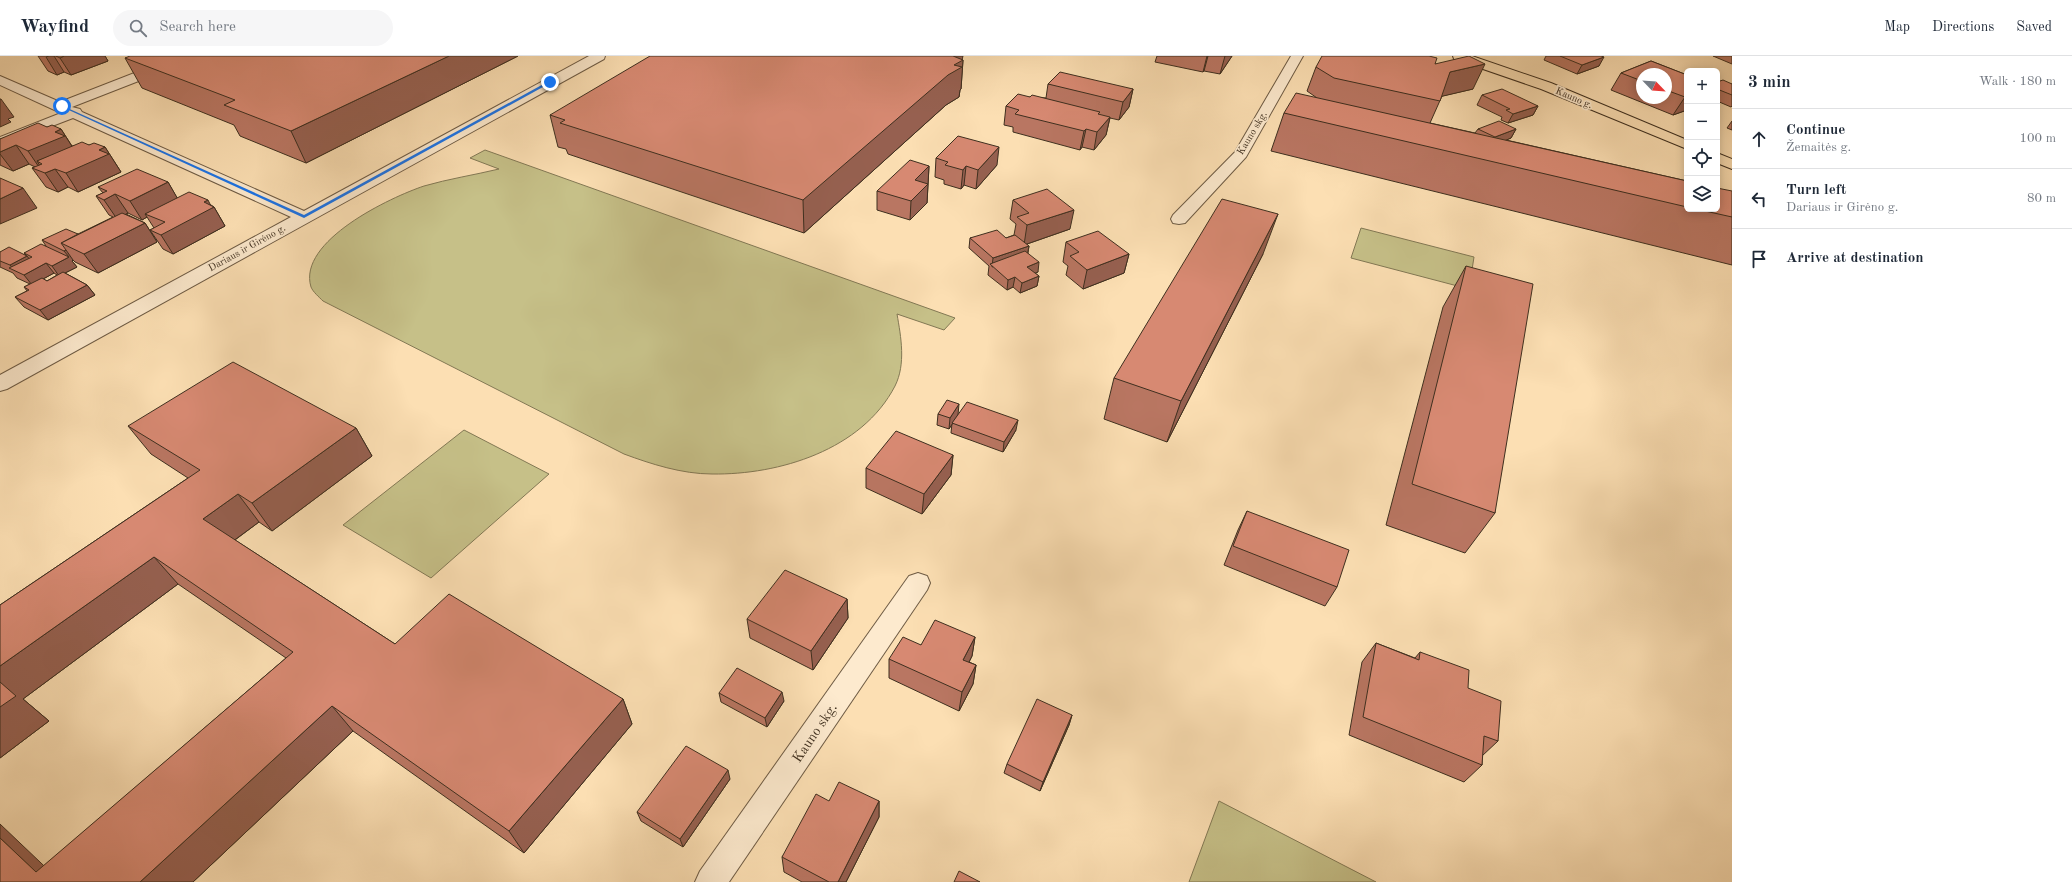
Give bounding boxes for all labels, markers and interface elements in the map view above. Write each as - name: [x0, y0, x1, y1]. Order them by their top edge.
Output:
- search box: [113, 10, 393, 46]
- icon: search: [127, 17, 149, 39]
- text: Wayfind: [20, 18, 89, 37]
- text: Search here: [159, 20, 236, 35]
- text: Map: [1884, 20, 1910, 34]
- text: Directions: [1932, 20, 1994, 34]
- text: Saved: [2016, 20, 2052, 34]
- north arrow: [1636, 68, 1672, 104]
- map controls: [1684, 68, 1720, 212]
- button: +: [1684, 68, 1720, 104]
- route end: [541, 73, 559, 91]
- text: 3 min: [1748, 74, 1791, 91]
- text: Walk · 180 m: [1979, 75, 2056, 88]
- street label: Kauno g.: [1554, 86, 1594, 110]
- route start: [53, 97, 71, 115]
- button: −: [1684, 104, 1720, 140]
- street label: Kauno skg.: [1235, 109, 1269, 156]
- text: Continue: [1786, 123, 1845, 138]
- icon: ahead: [1748, 128, 1770, 150]
- text: 100 m: [2019, 132, 2056, 145]
- button: locate: [1684, 140, 1720, 176]
- text: Žemaitės g.: [1786, 141, 1851, 154]
- button: layers: [1684, 176, 1720, 212]
- text: Turn left: [1786, 183, 1846, 198]
- icon: left: [1748, 188, 1770, 210]
- text: 80 m: [2027, 192, 2056, 205]
- text: Dariaus ir Girėno g.: [1786, 201, 1898, 214]
- street label: Dariaus ir Girėno g.: [207, 223, 287, 273]
- icon: arrive: [1748, 248, 1770, 270]
- text: Arrive at destination: [1786, 251, 1924, 266]
- street label: Kauno skg.: [790, 701, 840, 765]

